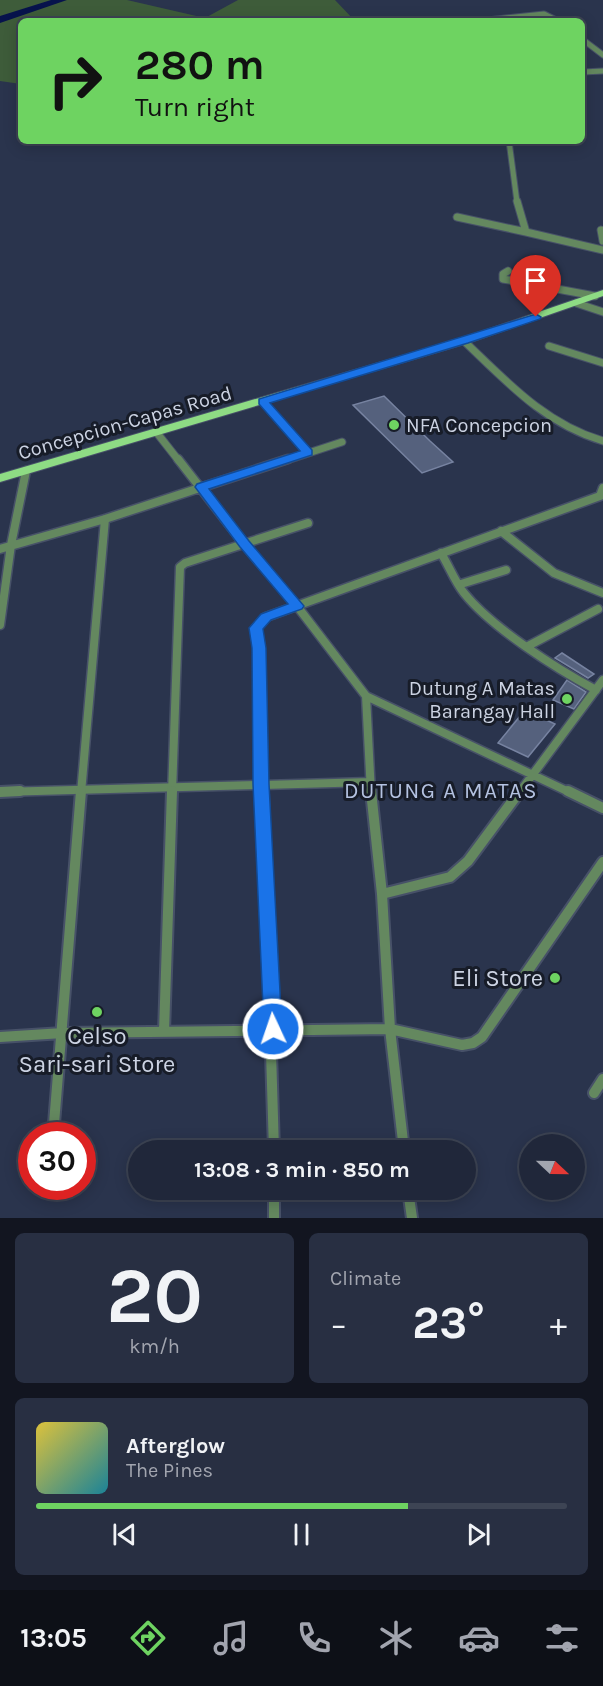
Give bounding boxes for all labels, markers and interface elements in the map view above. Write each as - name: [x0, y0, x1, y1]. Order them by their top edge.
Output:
- text: 280 m: [135, 40, 265, 90]
- icon: right: [36, 42, 114, 120]
- text: Turn right: [135, 91, 255, 123]
- pin: [510, 255, 561, 317]
- icon: arrive: [519, 264, 552, 297]
- street label: Concepcion-Capas Road: [16, 381, 234, 465]
- place label: NFA Concepcion: [406, 414, 552, 437]
- marker: NFA Concepcion: [387, 418, 401, 432]
- place label: Dutung A Matas Barangay Hall: [409, 677, 555, 723]
- marker: Dutung A Matas Barangay Hall: [560, 692, 574, 706]
- district label: DUTUNG A MATAS: [344, 778, 538, 804]
- place label: Eli Store: [452, 964, 543, 992]
- marker: Eli Store: [548, 971, 562, 985]
- position arrow: [241, 997, 305, 1061]
- marker: Celso Sari-sari Store: [90, 1005, 104, 1019]
- place label: Celso Sari-sari Store: [19, 1022, 175, 1078]
- speed limit sign: 30: [18, 1122, 96, 1200]
- north arrow: [519, 1134, 585, 1200]
- map controls: [519, 1134, 585, 1200]
- text: 13:08 · 3 min · 850 m: [194, 1157, 410, 1183]
- text: 20: [106, 1250, 203, 1342]
- text: Climate: [330, 1267, 401, 1290]
- text: 23°: [412, 1297, 485, 1349]
- text: −: [330, 1305, 347, 1343]
- text: +: [550, 1305, 567, 1343]
- text: km/h: [129, 1335, 180, 1358]
- text: Afterglow: [126, 1433, 225, 1459]
- text: The Pines: [126, 1459, 213, 1482]
- icon: previous: [108, 1518, 141, 1551]
- icon: pause: [285, 1518, 318, 1551]
- icon: next: [462, 1518, 495, 1551]
- icon: directions: [127, 1617, 169, 1659]
- icon: music: [210, 1617, 252, 1659]
- icon: phone: [293, 1617, 335, 1659]
- icon: climate: [375, 1617, 417, 1659]
- icon: car: [458, 1617, 500, 1659]
- icon: filters: [541, 1617, 583, 1659]
- text: 13:05: [20, 1622, 87, 1654]

